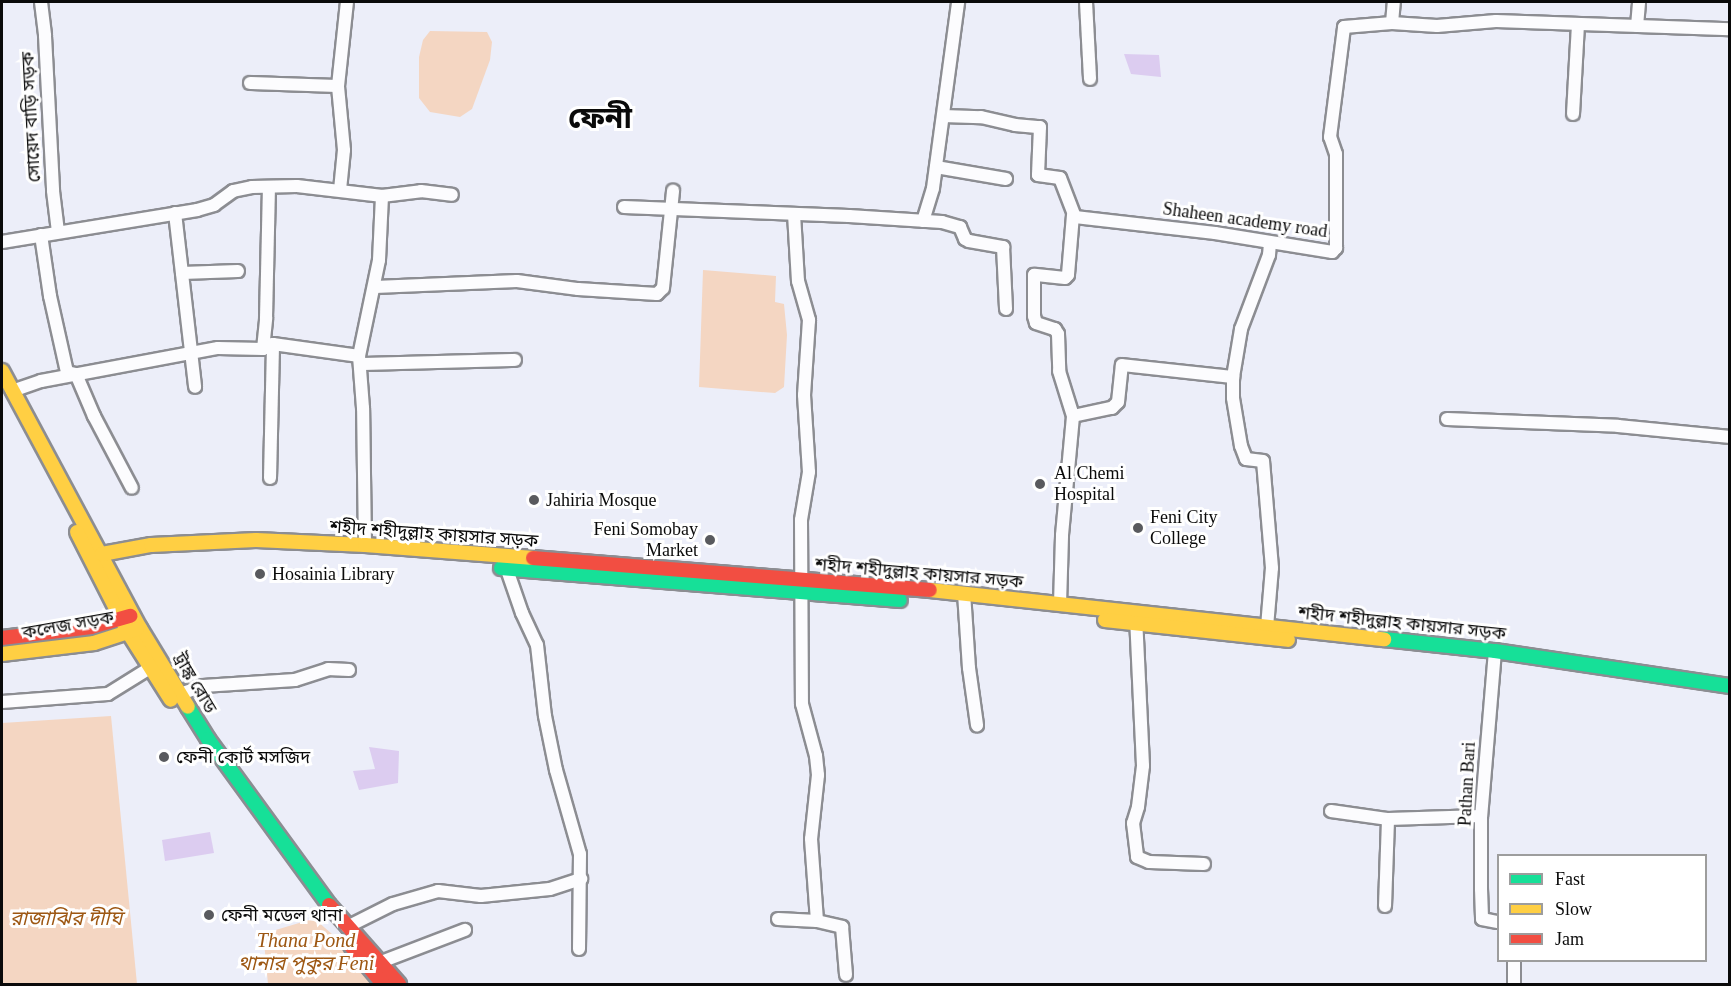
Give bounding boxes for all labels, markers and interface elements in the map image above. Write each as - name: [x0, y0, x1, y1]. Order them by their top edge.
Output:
- street label: সোয়েদ বাড়ি সড়ক: [17, 51, 45, 183]
- district label: ফেনী: [568, 100, 632, 136]
- street label: Shaheen academy road: [1161, 198, 1329, 242]
- place label: Al Chemi Hospital: [1054, 463, 1124, 506]
- marker: Al Chemi Hospital: [1031, 475, 1049, 493]
- place label: Jahiria Mosque: [546, 489, 656, 511]
- marker: Jahiria Mosque: [527, 493, 541, 507]
- place label: Feni City College: [1150, 507, 1218, 550]
- street label: শহীদ শহীদুল্লাহ কায়সার সড়ক: [329, 516, 539, 552]
- place label: Feni Somobay Market: [593, 519, 698, 562]
- marker: Feni City College: [1131, 521, 1145, 535]
- marker: Feni Somobay Market: [703, 533, 717, 547]
- street label: শহীদ শহীদুল্লাহ কায়সার সড়ক: [814, 553, 1024, 593]
- place label: Hosainia Library: [272, 563, 394, 585]
- marker: Hosainia Library: [253, 567, 267, 581]
- street label: শহীদ শহীদুল্লাহ কায়সার সড়ক: [1297, 601, 1507, 645]
- street label: কলেজ সড়ক: [20, 606, 116, 644]
- street label: ট্রাঙ্ক রোড: [169, 649, 221, 717]
- street label: Pathan Bari: [1454, 741, 1480, 827]
- place label: ফেনী কোর্ট মসজিদ: [176, 746, 310, 768]
- marker: ফেনী কোর্ট মসজিদ: [157, 750, 171, 764]
- legend: [1497, 854, 1707, 962]
- text: Fast: [1555, 869, 1585, 889]
- text: Slow: [1555, 899, 1592, 919]
- place label: ফেনী মডেল থানা: [221, 904, 343, 926]
- water label: রাজাঝির দীঘি: [10, 906, 122, 930]
- marker: ফেনী মডেল থানা: [202, 908, 216, 922]
- water label: Thana Pond থানার পুকুর Feni: [238, 929, 374, 976]
- text: Jam: [1555, 929, 1584, 949]

